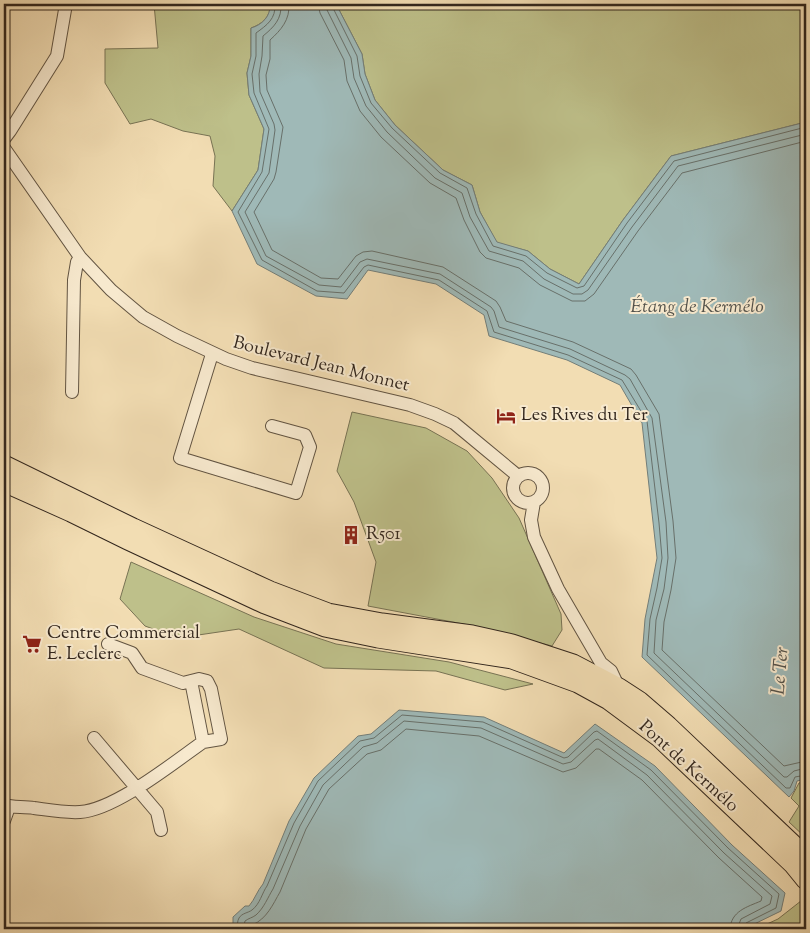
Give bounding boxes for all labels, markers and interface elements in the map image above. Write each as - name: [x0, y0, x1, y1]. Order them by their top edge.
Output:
- water label: Étang de Kermélo: [630, 294, 764, 321]
- street label: Boulevard Jean Monnet: [230, 331, 412, 399]
- place label: Les Rives du Ter: [521, 403, 648, 429]
- hotel icon: Les Rives du Ter: [495, 405, 517, 427]
- place label: R501: [366, 522, 401, 548]
- building icon: R501: [340, 524, 362, 546]
- place label: Centre Commercial E. Leclerc: [47, 621, 200, 668]
- supermarket icon: Centre Commercial E. Leclerc: [21, 633, 43, 655]
- water label: Le Ter: [765, 646, 797, 696]
- street label: Pont de Kermélo: [632, 715, 744, 819]

